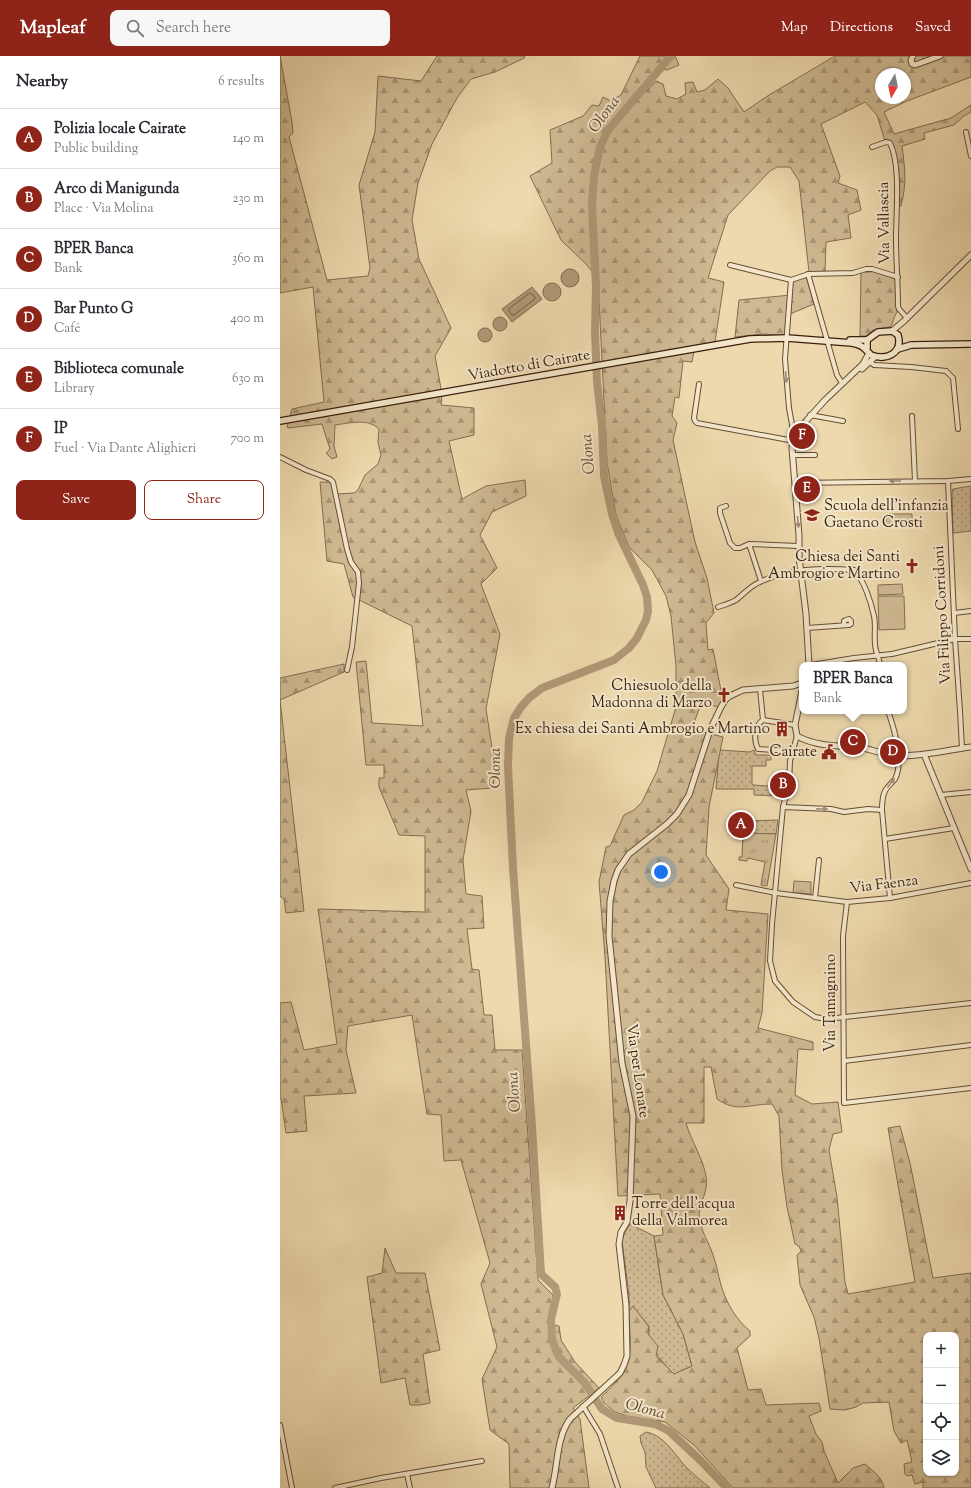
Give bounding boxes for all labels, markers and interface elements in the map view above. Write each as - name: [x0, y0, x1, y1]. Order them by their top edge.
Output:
- search box: [110, 10, 390, 46]
- text: Mapleaf: [20, 15, 86, 42]
- icon: search: [124, 17, 146, 39]
- text: Search here: [156, 18, 231, 39]
- text: Map: [781, 18, 808, 38]
- text: Directions: [830, 18, 893, 38]
- text: Saved: [915, 18, 951, 38]
- north arrow: [875, 68, 911, 104]
- text: Nearby: [16, 70, 68, 94]
- text: 6 results: [218, 73, 264, 91]
- water label: Olona: [584, 92, 626, 138]
- text: Polizia locale Cairate: [54, 119, 186, 140]
- text: A: [24, 130, 34, 148]
- text: 140 m: [233, 130, 264, 148]
- text: Public building: [54, 140, 138, 158]
- text: Arco di Manigunda: [54, 179, 179, 200]
- street label: Via Vallascia: [874, 181, 896, 265]
- text: B: [25, 190, 33, 208]
- text: 230 m: [232, 190, 264, 208]
- text: Place · Via Molina: [54, 200, 154, 218]
- text: BPER Banca: [54, 239, 134, 260]
- text: C: [24, 250, 34, 268]
- text: 360 m: [232, 250, 264, 268]
- text: Bank: [54, 260, 83, 278]
- text: Bar Punto G: [54, 299, 133, 320]
- text: D: [24, 310, 34, 328]
- text: 400 m: [230, 310, 264, 328]
- text: Café: [54, 320, 81, 338]
- street label: Viadotto di Cairate: [466, 345, 592, 387]
- text: Biblioteca comunale: [54, 359, 184, 380]
- text: E: [25, 370, 33, 388]
- text: 630 m: [232, 370, 264, 388]
- one-way arrow: [783, 371, 790, 383]
- text: Library: [54, 380, 95, 398]
- text: IP: [54, 419, 67, 440]
- pin: F: [789, 421, 815, 451]
- text: F: [25, 430, 33, 448]
- text: 700 m: [230, 430, 264, 448]
- water label: Olona: [576, 433, 602, 475]
- text: Fuel · Via Dante Alighieri: [54, 440, 196, 458]
- pin: E: [794, 474, 820, 504]
- one-way arrow: [888, 478, 901, 484]
- button: Save: [16, 480, 136, 520]
- button: Share: [144, 480, 264, 520]
- place label: Scuola dell'infanzia Gaetano Crosti: [824, 496, 949, 534]
- school or university icon: Scuola dell'infanzia Gaetano Crosti: [803, 506, 821, 524]
- one-way arrow: [794, 516, 801, 528]
- street label: Via Filippo Corridoni: [929, 545, 957, 685]
- place label: Chiesa dei Santi Ambrogio e Martino: [768, 547, 900, 585]
- church icon: Chiesa dei Santi Ambrogio e Martino: [903, 557, 921, 575]
- popup: [799, 662, 907, 714]
- text: BPER Banca: [813, 669, 893, 690]
- place label: Chiesuolo della Madonna di Marzo: [591, 676, 712, 714]
- church icon: Chiesuolo della Madonna di Marzo: [715, 686, 733, 704]
- text: Bank: [813, 690, 842, 708]
- place label: Ex chiesa dei Santi Ambrogio e Martino: [515, 719, 770, 740]
- building icon: Ex chiesa dei Santi Ambrogio e Martino: [773, 720, 791, 738]
- pin: C: [840, 727, 866, 757]
- pin: D: [880, 737, 906, 767]
- place label: Cairate: [770, 742, 817, 763]
- public building icon: Cairate: [820, 743, 838, 761]
- water label: Olona: [485, 748, 508, 788]
- pin: B: [770, 770, 796, 800]
- one-way arrow: [887, 778, 895, 789]
- one-way arrow: [816, 806, 829, 812]
- pin: A: [728, 810, 754, 840]
- your location: [651, 862, 671, 882]
- street label: Via Faenza: [849, 870, 920, 900]
- street label: Via Tamagnino: [821, 954, 842, 1052]
- street label: Via per Lonate: [620, 1023, 654, 1119]
- water label: Olona: [502, 1071, 528, 1113]
- place label: Torre dell'acqua della Valmorea: [632, 1194, 735, 1232]
- building icon: Torre dell'acqua della Valmorea: [611, 1204, 629, 1222]
- map controls: [923, 1332, 959, 1476]
- button: +: [923, 1332, 959, 1368]
- button: −: [923, 1368, 959, 1404]
- water label: Olona: [622, 1394, 668, 1426]
- button: locate: [923, 1404, 959, 1440]
- button: layers: [923, 1440, 959, 1476]

